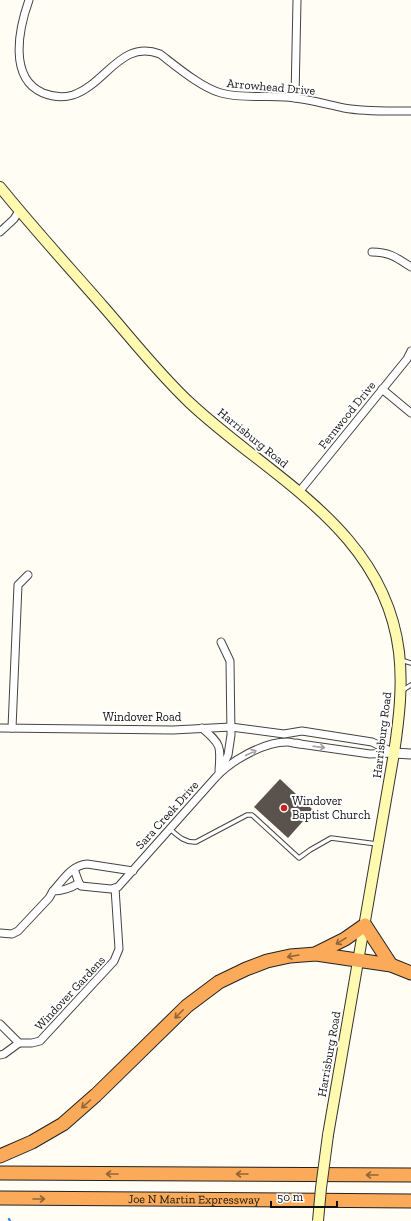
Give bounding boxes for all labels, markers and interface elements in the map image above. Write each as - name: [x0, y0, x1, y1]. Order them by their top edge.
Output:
- street label: Arrowhead Drive: [226, 76, 316, 98]
- street label: Fernwood Drive: [316, 378, 379, 452]
- street label: Harrisburg Road: [215, 405, 291, 471]
- street label: Harrisburg Road: [370, 691, 394, 779]
- street label: Windover Road: [103, 710, 182, 724]
- one-way arrow: [312, 743, 325, 751]
- one-way arrow: [245, 749, 257, 756]
- street label: Sara Creek Drive: [133, 778, 202, 852]
- place label: Windover Baptist Church: [292, 794, 371, 822]
- marker: Windover Baptist Church: [279, 803, 289, 813]
- one-way arrow: [336, 937, 347, 945]
- one-way arrow: [286, 952, 299, 960]
- street label: Windover Gardens: [32, 953, 108, 1033]
- one-way arrow: [174, 1009, 184, 1019]
- street label: Harrisburg Road: [315, 1010, 343, 1098]
- one-way arrow: [80, 1100, 91, 1109]
- one-way arrow: [106, 1170, 119, 1178]
- one-way arrow: [236, 1171, 249, 1178]
- one-way arrow: [366, 1171, 379, 1179]
- scale bar: [271, 1183, 337, 1209]
- text: 50 m: [277, 1190, 304, 1204]
- street label: Joe N Martin Expressway: [128, 1192, 261, 1207]
- one-way arrow: [32, 1195, 45, 1203]

